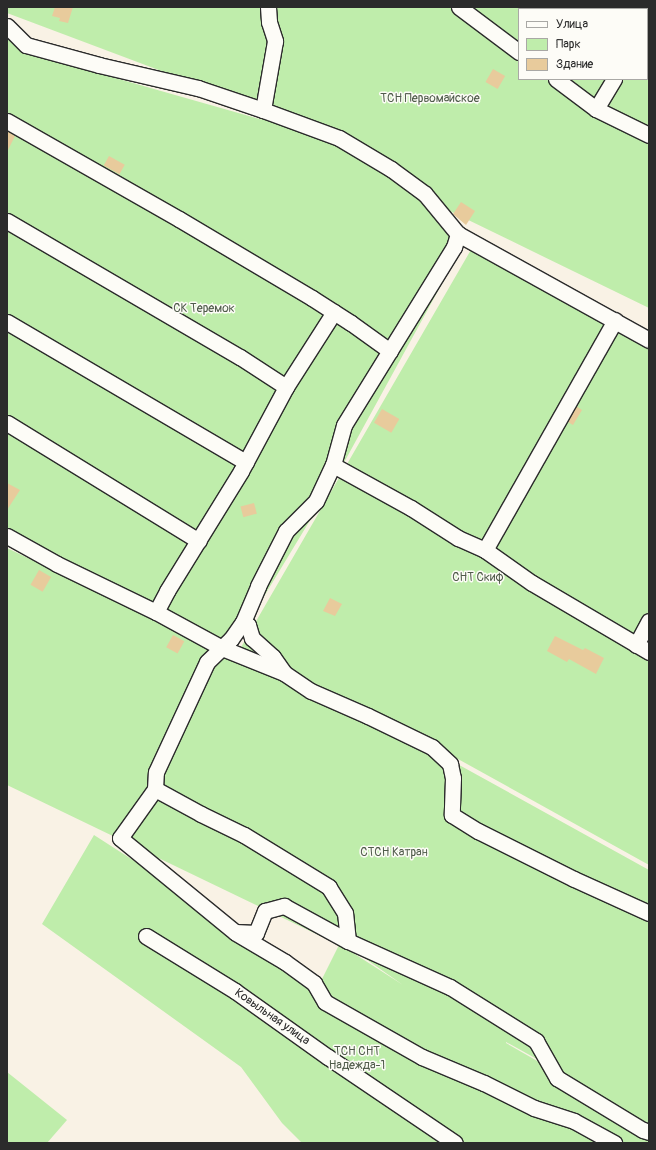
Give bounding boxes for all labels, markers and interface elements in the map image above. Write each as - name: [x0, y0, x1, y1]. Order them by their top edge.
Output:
- legend: [518, 8, 648, 80]
- text: Улица: [556, 17, 588, 32]
- text: Парк: [556, 37, 581, 52]
- text: Здание: [556, 57, 593, 72]
- park label: ТСН Первомайское: [380, 92, 480, 106]
- park label: СК Теремок: [173, 302, 235, 316]
- park label: СНТ Скиф: [452, 571, 504, 585]
- park label: СТСН Катран: [360, 846, 428, 860]
- street label: Ковыльная улица: [232, 986, 312, 1048]
- park label: ТСН СНТ Надежда-1: [329, 1045, 385, 1073]

